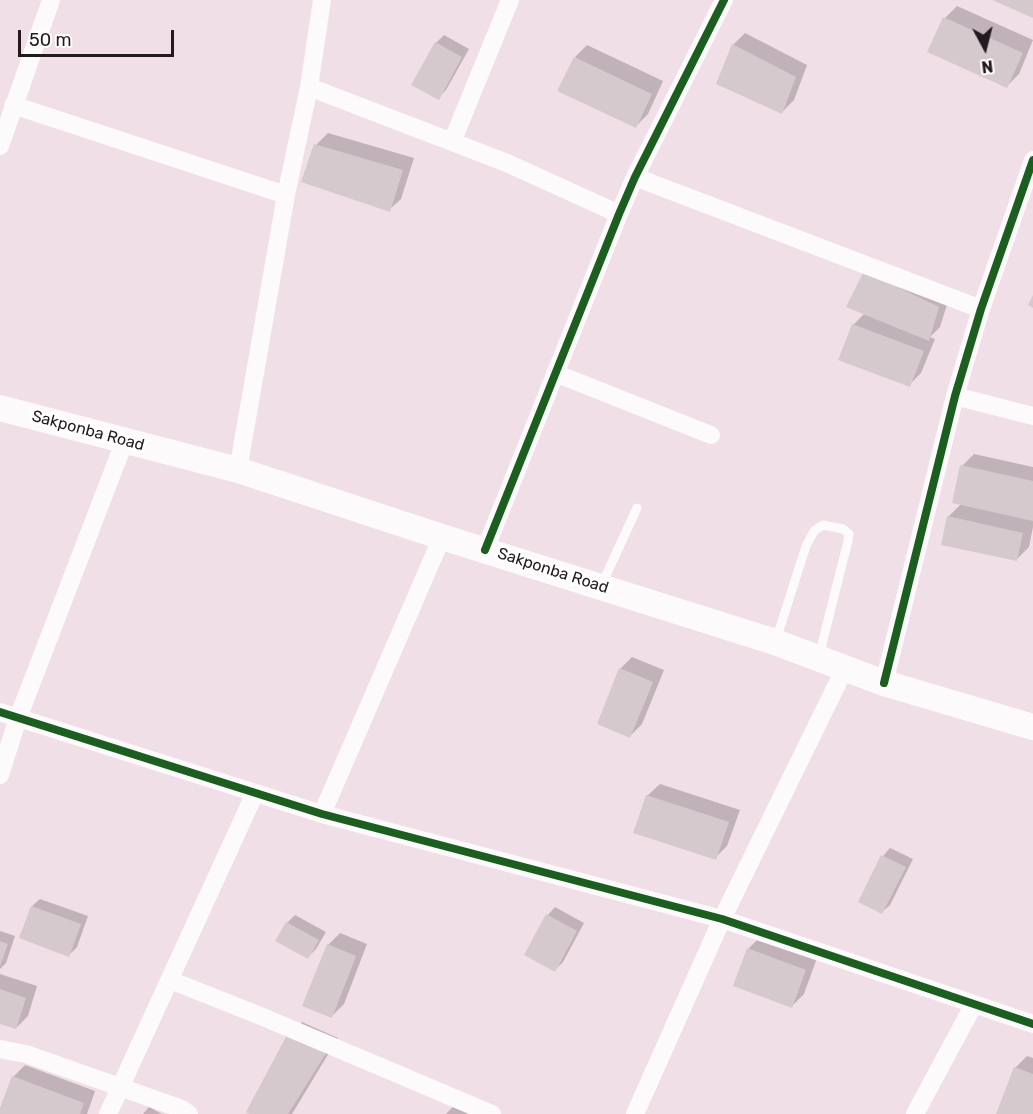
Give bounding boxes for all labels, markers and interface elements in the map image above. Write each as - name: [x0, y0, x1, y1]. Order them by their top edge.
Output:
- scale bar: [21, 18, 177, 56]
- north arrow: [955, 18, 1015, 78]
- text: 50 m: [29, 29, 72, 51]
- text: N: [980, 56, 994, 76]
- street label: Sakponba Road: [30, 407, 146, 455]
- street label: Sakponba Road: [495, 544, 611, 598]

